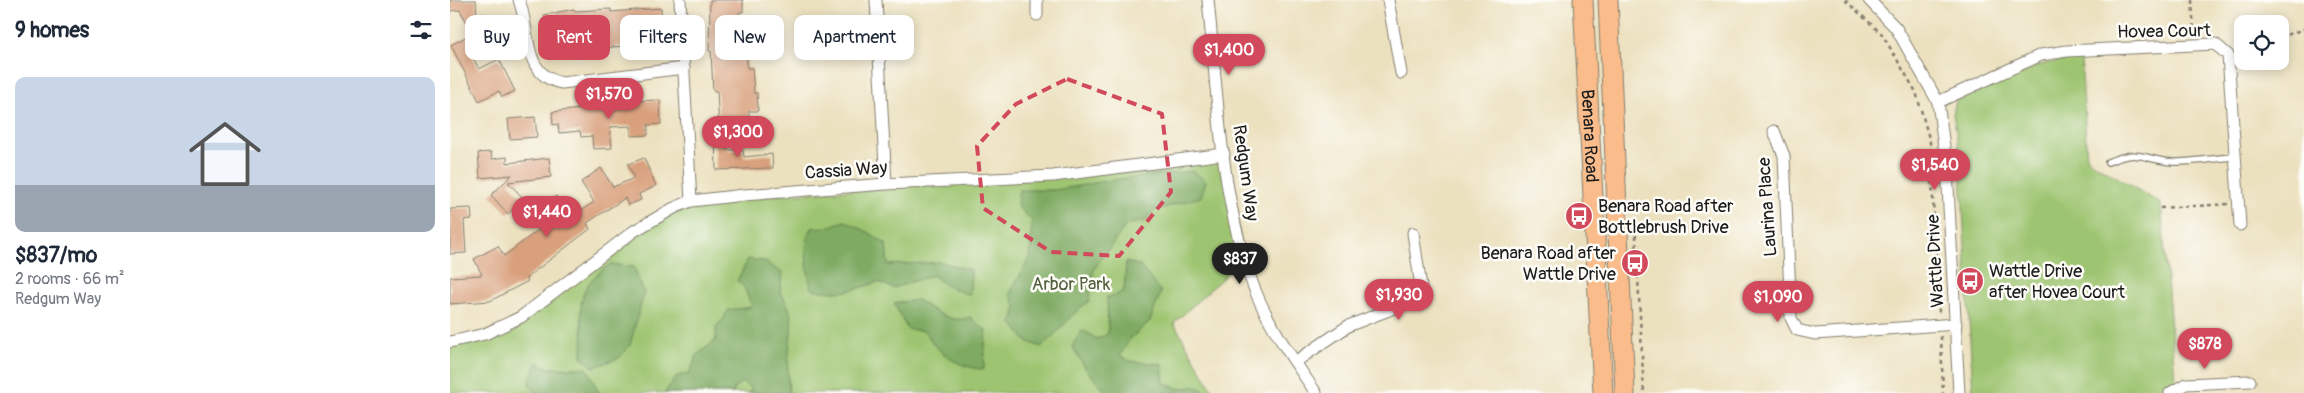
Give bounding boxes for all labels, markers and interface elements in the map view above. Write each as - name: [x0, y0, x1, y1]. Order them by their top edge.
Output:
- chip: Buy: [465, 15, 528, 60]
- chip: Rent: [538, 15, 610, 60]
- chip: Filters: [620, 15, 705, 60]
- chip: New: [715, 15, 784, 60]
- chip: Apartment: [794, 15, 914, 60]
- map controls: [2234, 15, 2289, 70]
- button: locate: [2234, 15, 2289, 70]
- icon: filters: [407, 16, 435, 44]
- text: 9 homes: [15, 17, 89, 44]
- street label: Hovea Court: [2117, 19, 2212, 44]
- pin: $1,400: [1188, 34, 1270, 76]
- text: $1,400: [1204, 40, 1254, 60]
- pin: $1,570: [568, 78, 650, 120]
- text: $1,570: [585, 84, 633, 104]
- street label: Benara Road: [1576, 89, 1603, 183]
- icon: home: [180, 109, 270, 199]
- pin: $1,300: [697, 116, 779, 158]
- text: $1,300: [713, 122, 763, 142]
- street label: Redgum Way: [1227, 123, 1264, 223]
- pin: $1,540: [1894, 148, 1976, 191]
- text: $1,540: [1911, 155, 1959, 175]
- street label: Cassia Way: [804, 156, 888, 185]
- street label: Laurina Place: [1753, 156, 1782, 258]
- place label: Benara Road after Bottlebrush Drive: [1598, 195, 1734, 239]
- pin: $1,440: [506, 196, 588, 238]
- bus stop icon: Benara Road after Bottlebrush Drive: [1564, 201, 1594, 231]
- text: $1,440: [523, 202, 571, 222]
- street label: Wattle Drive: [1922, 214, 1949, 308]
- text: $837/mo: [15, 242, 97, 269]
- pin: $837: [1210, 242, 1270, 285]
- place label: Benara Road after Wattle Drive: [1481, 242, 1617, 286]
- bus stop icon: Benara Road after Wattle Drive: [1620, 248, 1650, 278]
- text: $837: [1223, 249, 1257, 269]
- place label: Wattle Drive after Hovea Court: [1989, 260, 2126, 304]
- bus stop icon: Wattle Drive after Hovea Court: [1955, 266, 1985, 296]
- text: 2 rooms · 66 m²: [15, 269, 125, 289]
- park label: Arbor Park: [1032, 273, 1111, 296]
- pin: $1,930: [1358, 278, 1440, 321]
- pin: $1,090: [1737, 280, 1819, 323]
- text: $1,930: [1375, 285, 1423, 305]
- text: $1,090: [1753, 287, 1803, 307]
- text: Redgum Way: [15, 289, 101, 309]
- pin: $878: [2175, 328, 2235, 370]
- text: $878: [2188, 334, 2222, 354]

